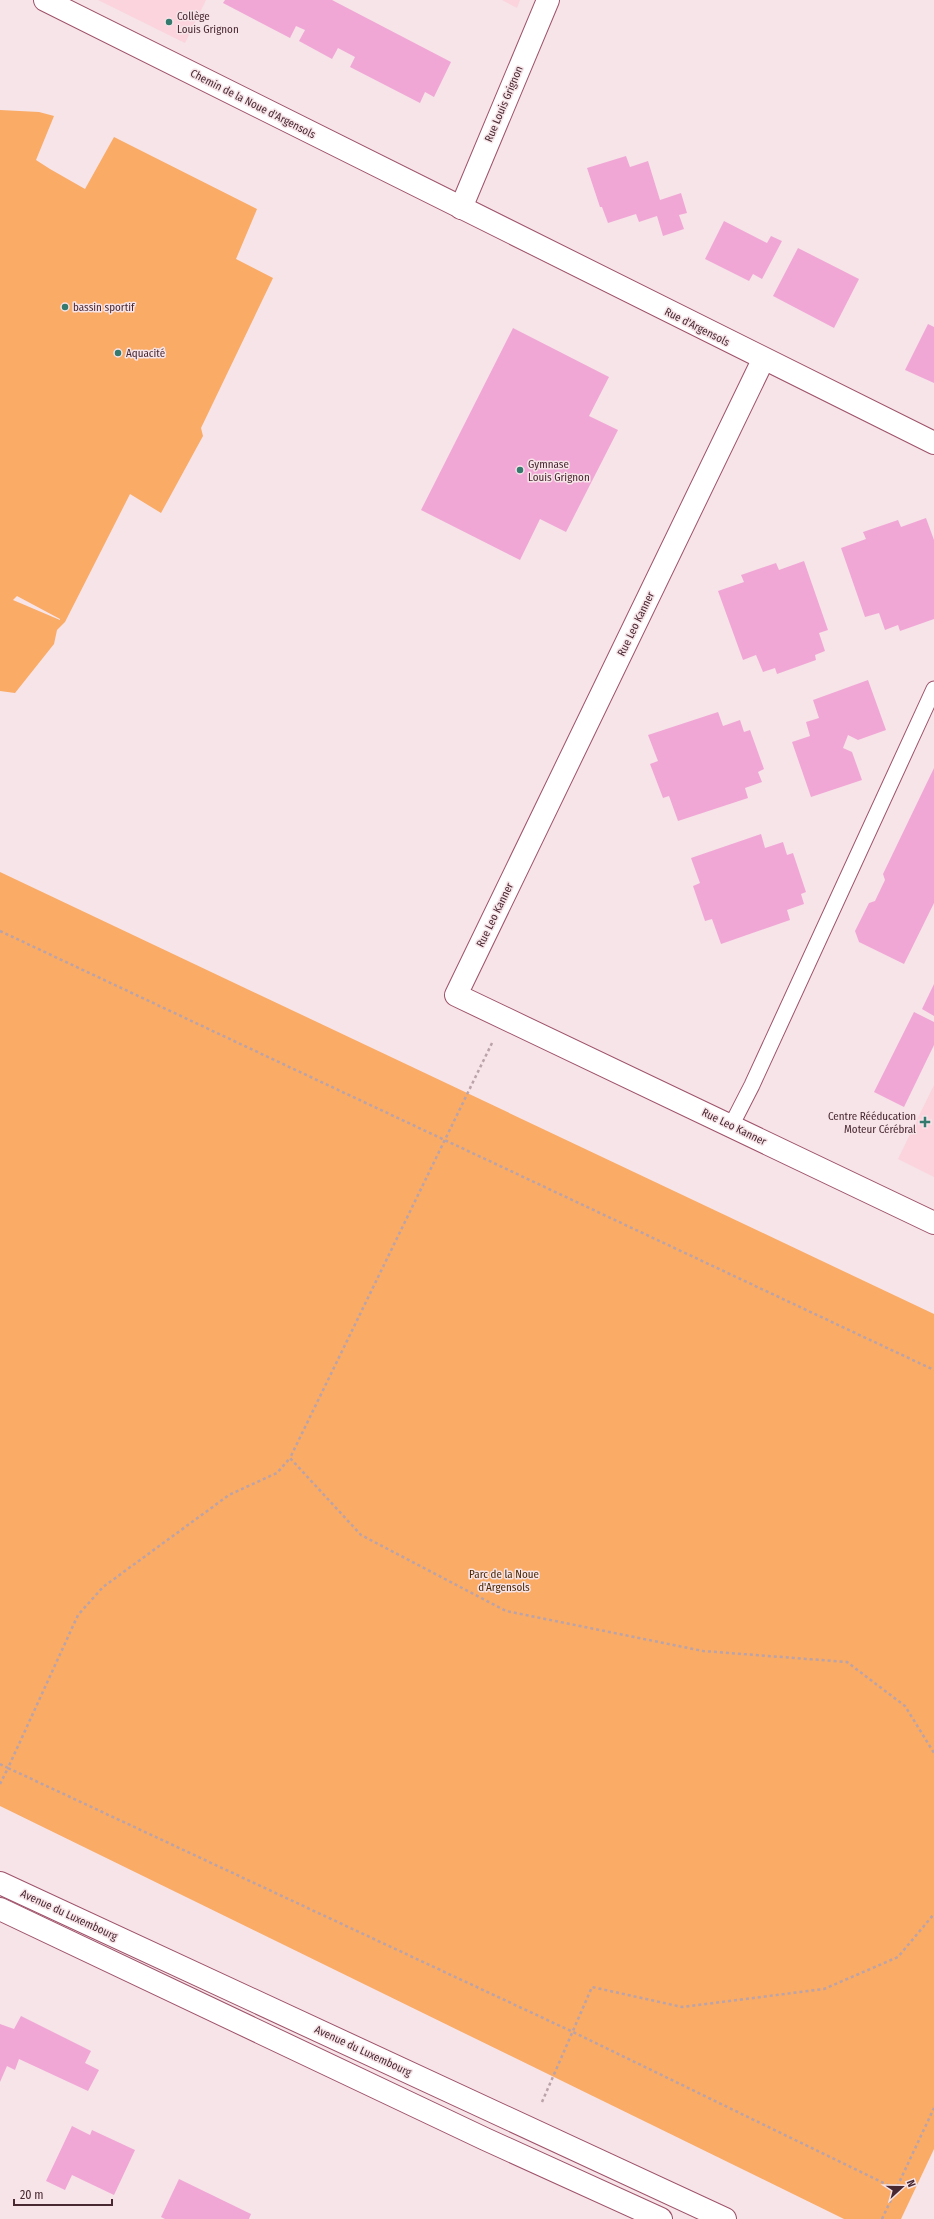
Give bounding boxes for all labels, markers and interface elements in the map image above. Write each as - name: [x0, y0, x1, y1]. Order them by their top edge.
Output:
- place label: Collège Louis Grignon: [177, 10, 239, 36]
- marker: Collège Louis Grignon: [164, 17, 174, 27]
- street label: Rue Louis Grignon: [482, 64, 526, 144]
- street label: Chemin de la Noue d'Argensols: [188, 67, 318, 141]
- place label: bassin sportif: [73, 301, 135, 314]
- marker: bassin sportif: [60, 302, 70, 312]
- street label: Rue d'Argensols: [662, 305, 732, 349]
- place label: Aquacité: [126, 347, 165, 360]
- marker: Aquacité: [113, 348, 123, 358]
- place label: Gymnase Louis Grignon: [528, 458, 590, 484]
- marker: Gymnase Louis Grignon: [515, 465, 525, 475]
- street label: Rue Leo Kanner: [615, 589, 657, 658]
- street label: Rue Leo Kanner: [474, 880, 516, 949]
- street label: Rue Leo Kanner: [700, 1106, 769, 1148]
- place label: Centre Rééducation Moteur Cérébral: [828, 1110, 916, 1136]
- marker: Centre Rééducation Moteur Cérébral: [919, 1116, 931, 1128]
- park label: Parc de la Noue d'Argensols: [469, 1568, 539, 1594]
- street label: Avenue du Luxembourg: [19, 1887, 120, 1943]
- street label: Avenue du Luxembourg: [313, 2023, 414, 2079]
- north arrow: [882, 2167, 922, 2207]
- text: N: [904, 2178, 918, 2189]
- scale bar: [14, 2181, 112, 2207]
- text: 20 m: [20, 2188, 44, 2202]

